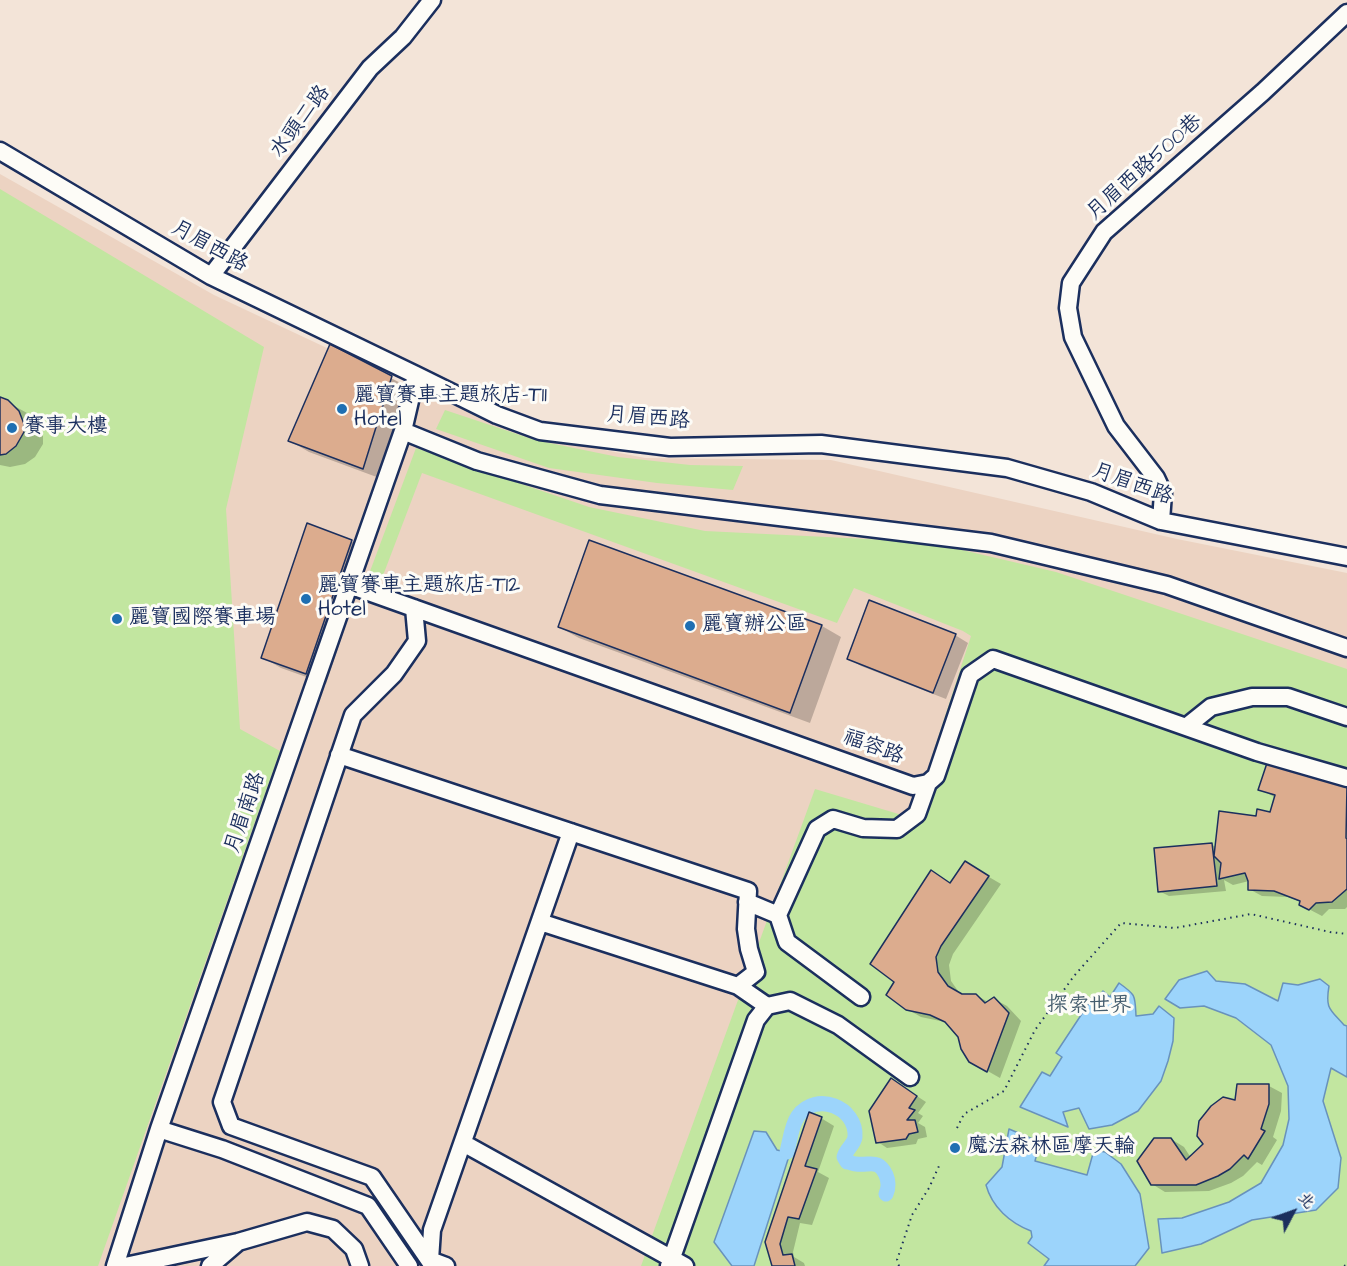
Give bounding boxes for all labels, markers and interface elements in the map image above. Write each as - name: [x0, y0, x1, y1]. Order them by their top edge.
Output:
- street label: 水頭二路: [266, 81, 336, 163]
- street label: 月眉西路500巷: [1082, 110, 1208, 226]
- street label: 月眉西路: [166, 216, 252, 278]
- place label: 麗寶賽車主題旅店-T11 Hotel: [354, 384, 547, 434]
- marker: 麗寶賽車主題旅店-T11 Hotel: [335, 402, 349, 416]
- street label: 月眉西路: [605, 403, 691, 435]
- place label: 賽事大樓: [24, 415, 108, 441]
- marker: 賽事大樓: [5, 421, 19, 435]
- street label: 月眉西路: [1088, 459, 1176, 511]
- place label: 麗寶賽車主題旅店-T12 Hotel: [318, 574, 520, 624]
- marker: 麗寶賽車主題旅店-T12 Hotel: [299, 592, 313, 606]
- place label: 麗寶國際賽車場: [129, 606, 276, 632]
- marker: 麗寶國際賽車場: [110, 612, 124, 626]
- place label: 麗寶辦公區: [702, 613, 807, 639]
- marker: 麗寶辦公區: [683, 619, 697, 633]
- street label: 福容路: [839, 725, 907, 771]
- street label: 月眉南路: [220, 769, 272, 857]
- park label: 探索世界: [1047, 994, 1131, 1020]
- place label: 魔法森林區摩天輪: [967, 1135, 1135, 1161]
- marker: 魔法森林區摩天輪: [948, 1141, 962, 1155]
- north arrow: [1263, 1182, 1323, 1242]
- text: 北: [1293, 1187, 1320, 1213]

